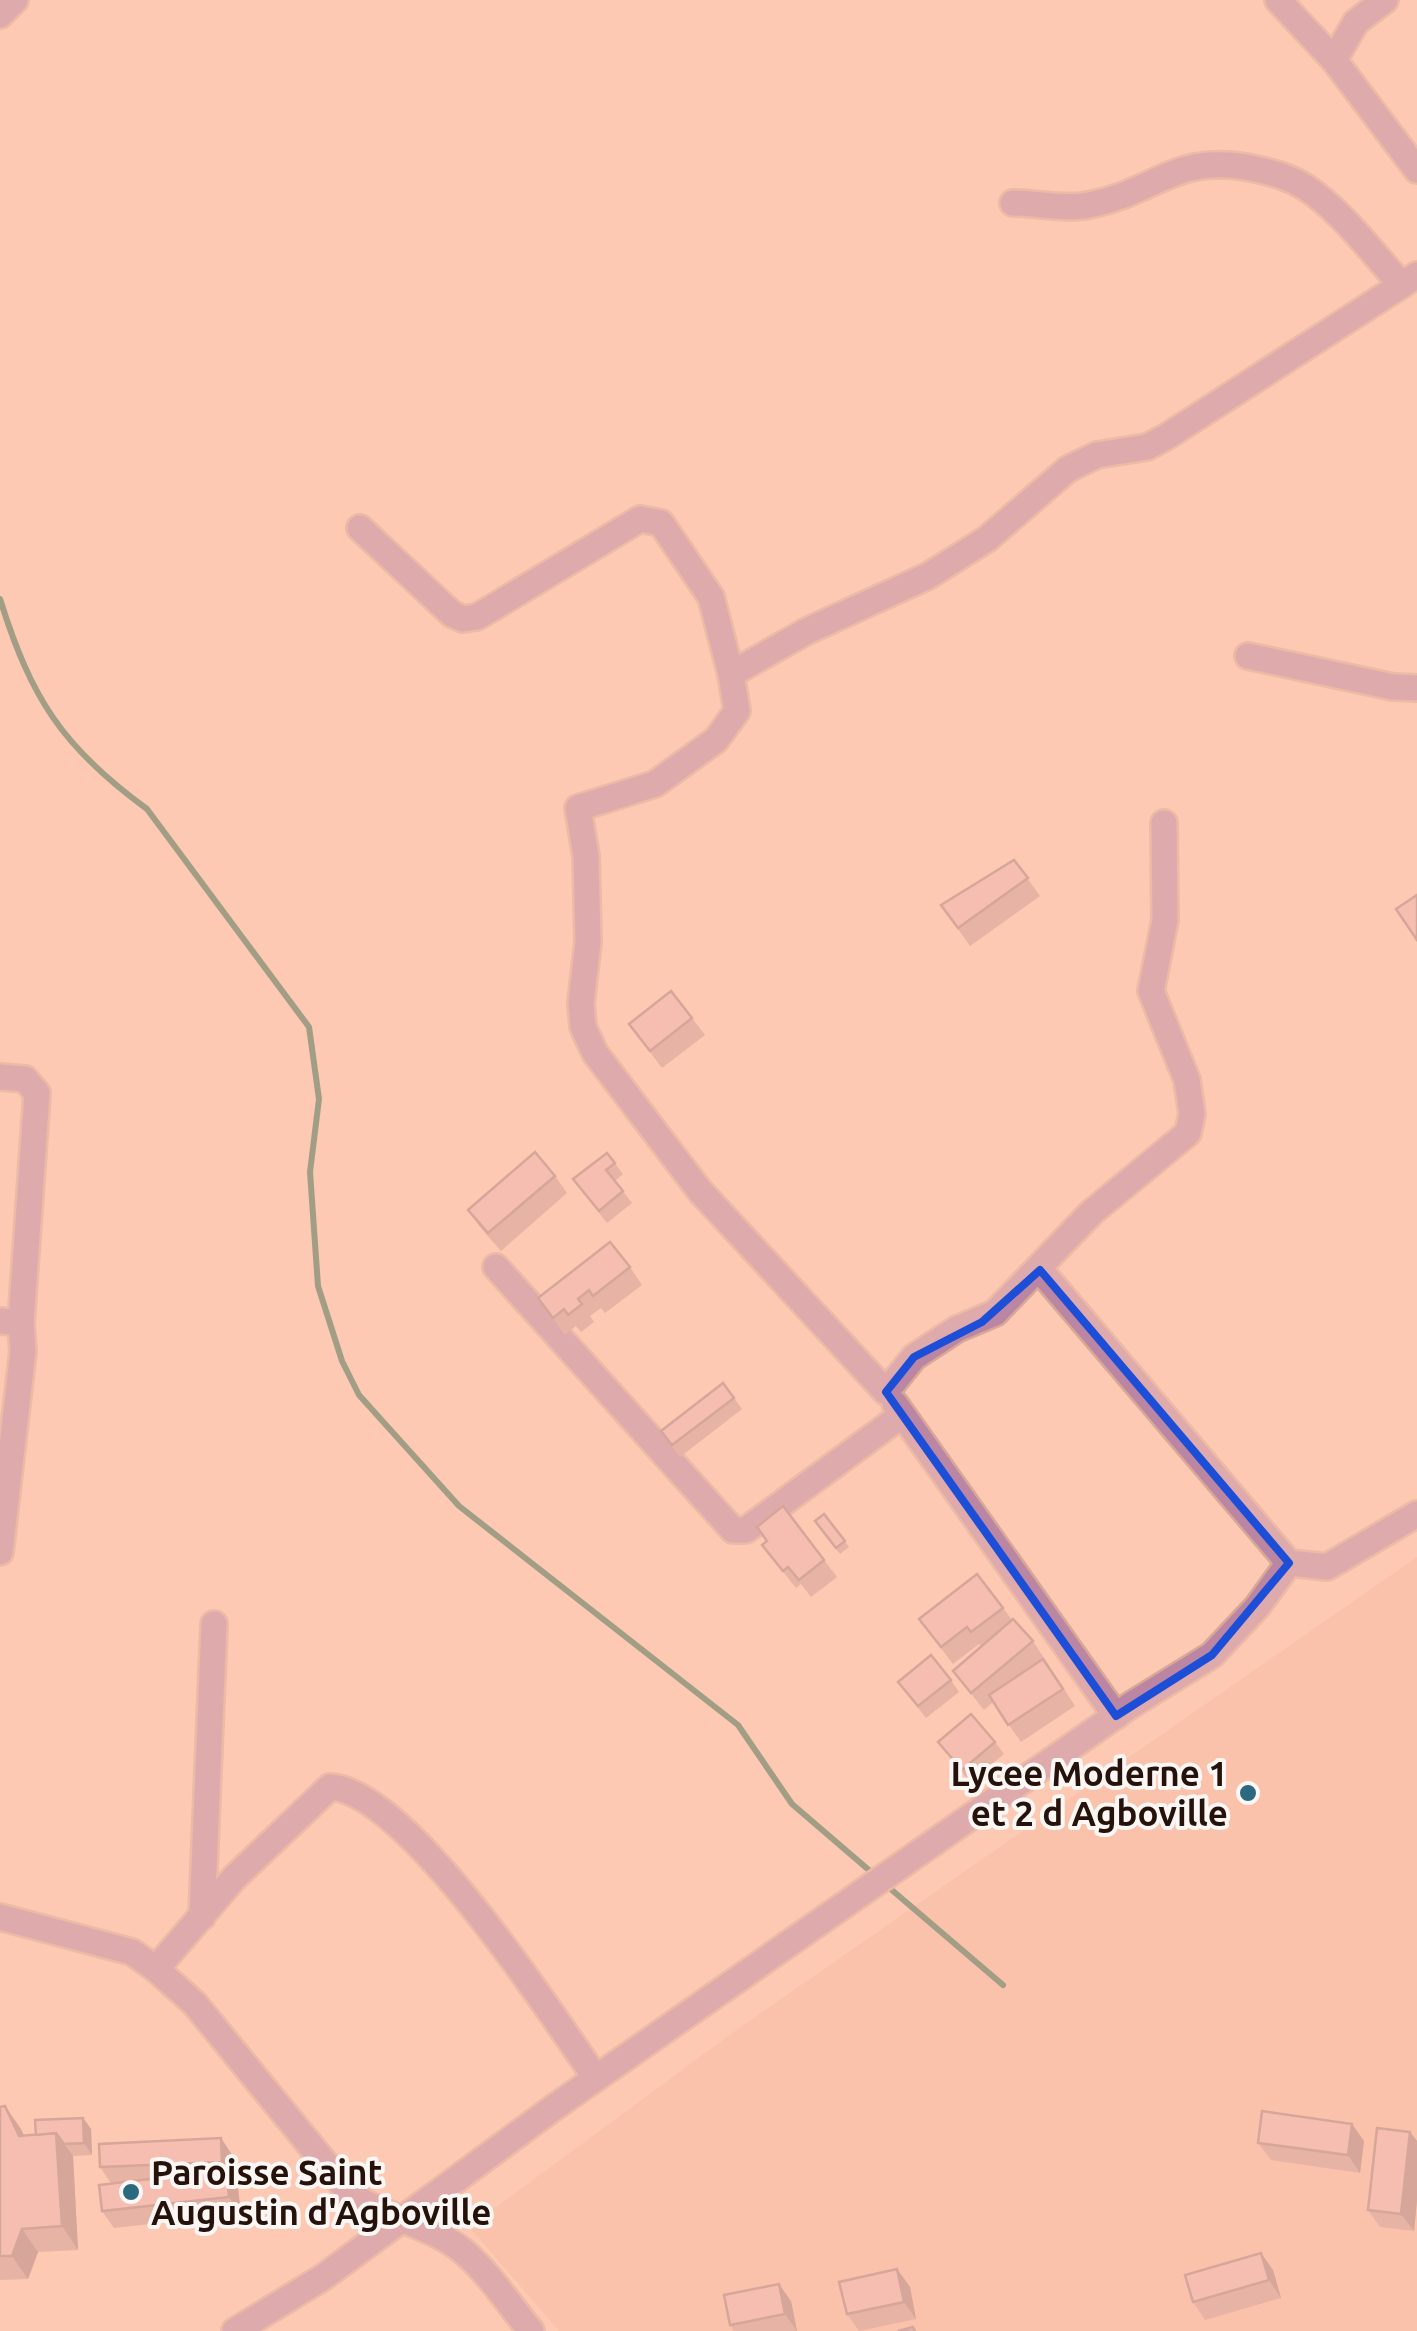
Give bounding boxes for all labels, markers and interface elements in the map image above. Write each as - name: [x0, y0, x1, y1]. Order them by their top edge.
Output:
- place label: Lycee Moderne 1 et 2 d Agboville: [950, 1753, 1228, 1833]
- marker: Lycee Moderne 1 et 2 d Agboville: [1237, 1782, 1259, 1804]
- place label: Paroisse Saint Augustin d'Agboville: [151, 2152, 491, 2232]
- marker: Paroisse Saint Augustin d'Agboville: [120, 2181, 142, 2203]

